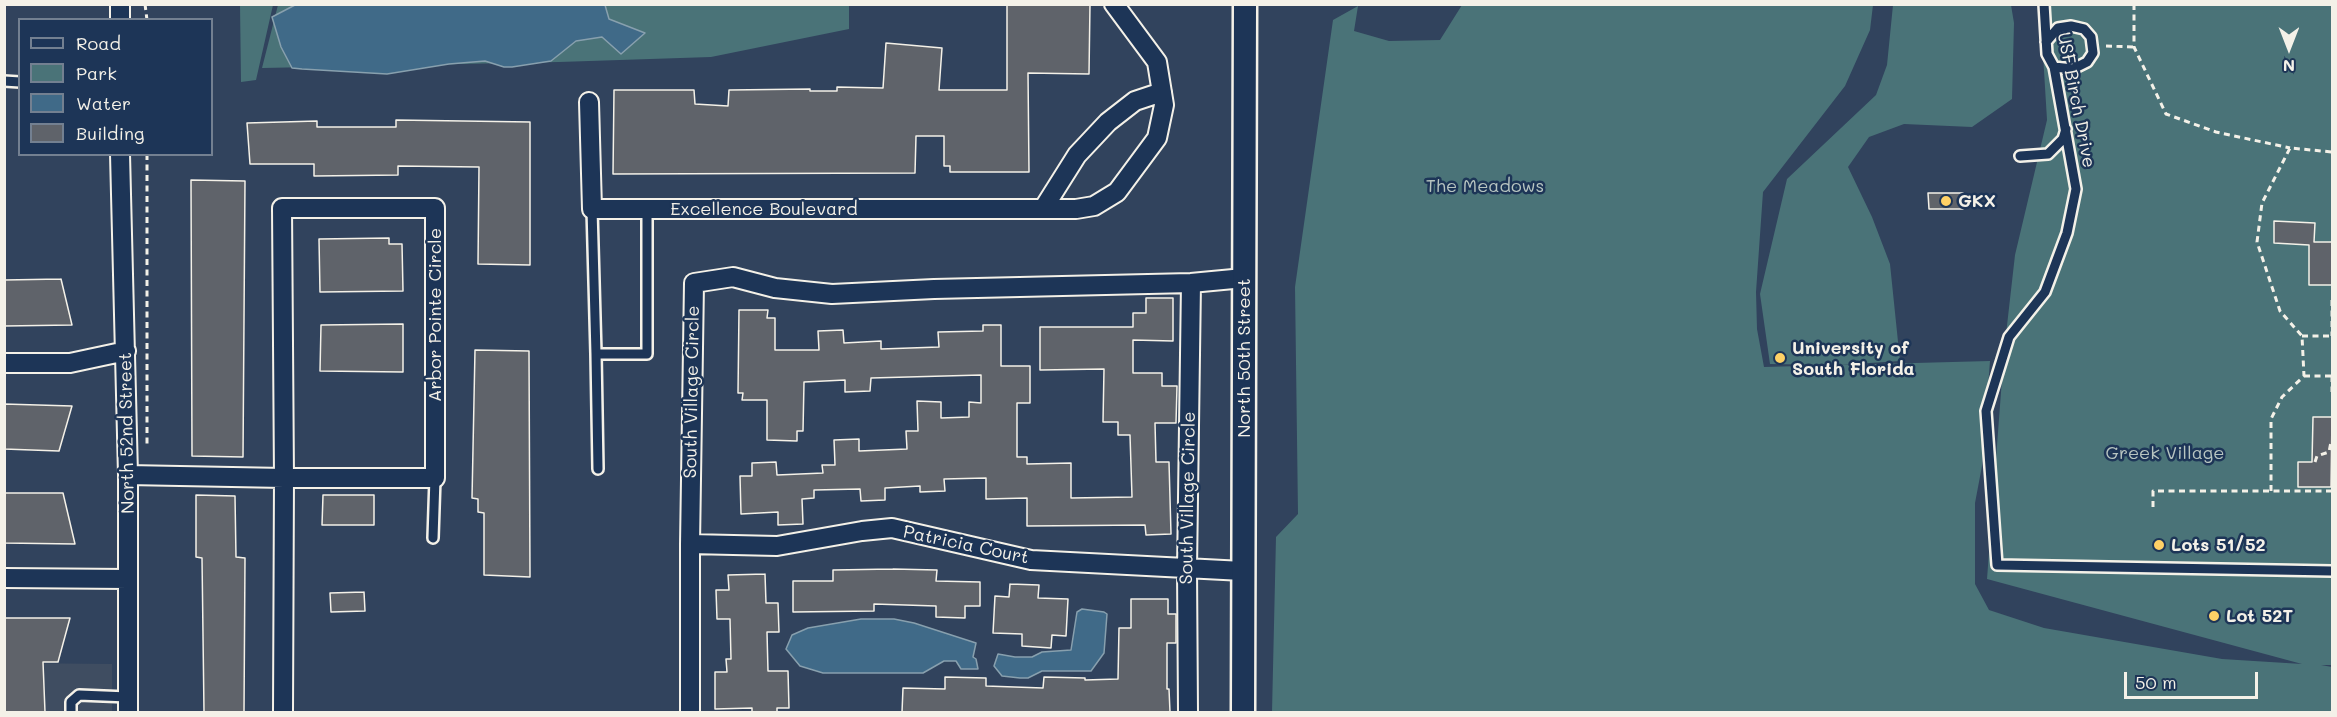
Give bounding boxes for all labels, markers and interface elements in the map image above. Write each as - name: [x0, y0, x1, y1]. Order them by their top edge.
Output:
- legend: [18, 18, 213, 156]
- north arrow: [2259, 18, 2319, 78]
- street label: USF Birch Drive: [2052, 30, 2100, 170]
- text: Road: [76, 31, 121, 55]
- text: N: [2283, 56, 2295, 77]
- text: Park: [76, 61, 117, 85]
- text: Water: [76, 91, 131, 115]
- text: Building: [76, 121, 144, 145]
- park label: The Meadows: [1426, 175, 1544, 197]
- place label: GKX: [1958, 190, 1996, 212]
- marker: GKX: [1939, 194, 1953, 208]
- street label: Excellence Boulevard: [670, 198, 858, 220]
- street label: Arbor Pointe Circle: [424, 228, 446, 402]
- street label: North 50th Street: [1233, 278, 1255, 438]
- street label: South Village Circle: [680, 305, 704, 479]
- place label: University of South Florida: [1792, 337, 1915, 380]
- marker: University of South Florida: [1773, 351, 1787, 365]
- street label: North 52nd Street: [115, 352, 139, 514]
- street label: South Village Circle: [1176, 411, 1200, 585]
- park label: Greek Village: [2106, 442, 2224, 464]
- street label: Patricia Court: [901, 521, 1031, 569]
- place label: Lots 51/52: [2171, 534, 2265, 556]
- marker: Lots 51/52: [2152, 538, 2166, 552]
- place label: Lot 52T: [2226, 605, 2293, 627]
- marker: Lot 52T: [2207, 609, 2221, 623]
- scale bar: [2127, 660, 2260, 698]
- text: 50 m: [2135, 670, 2177, 694]

